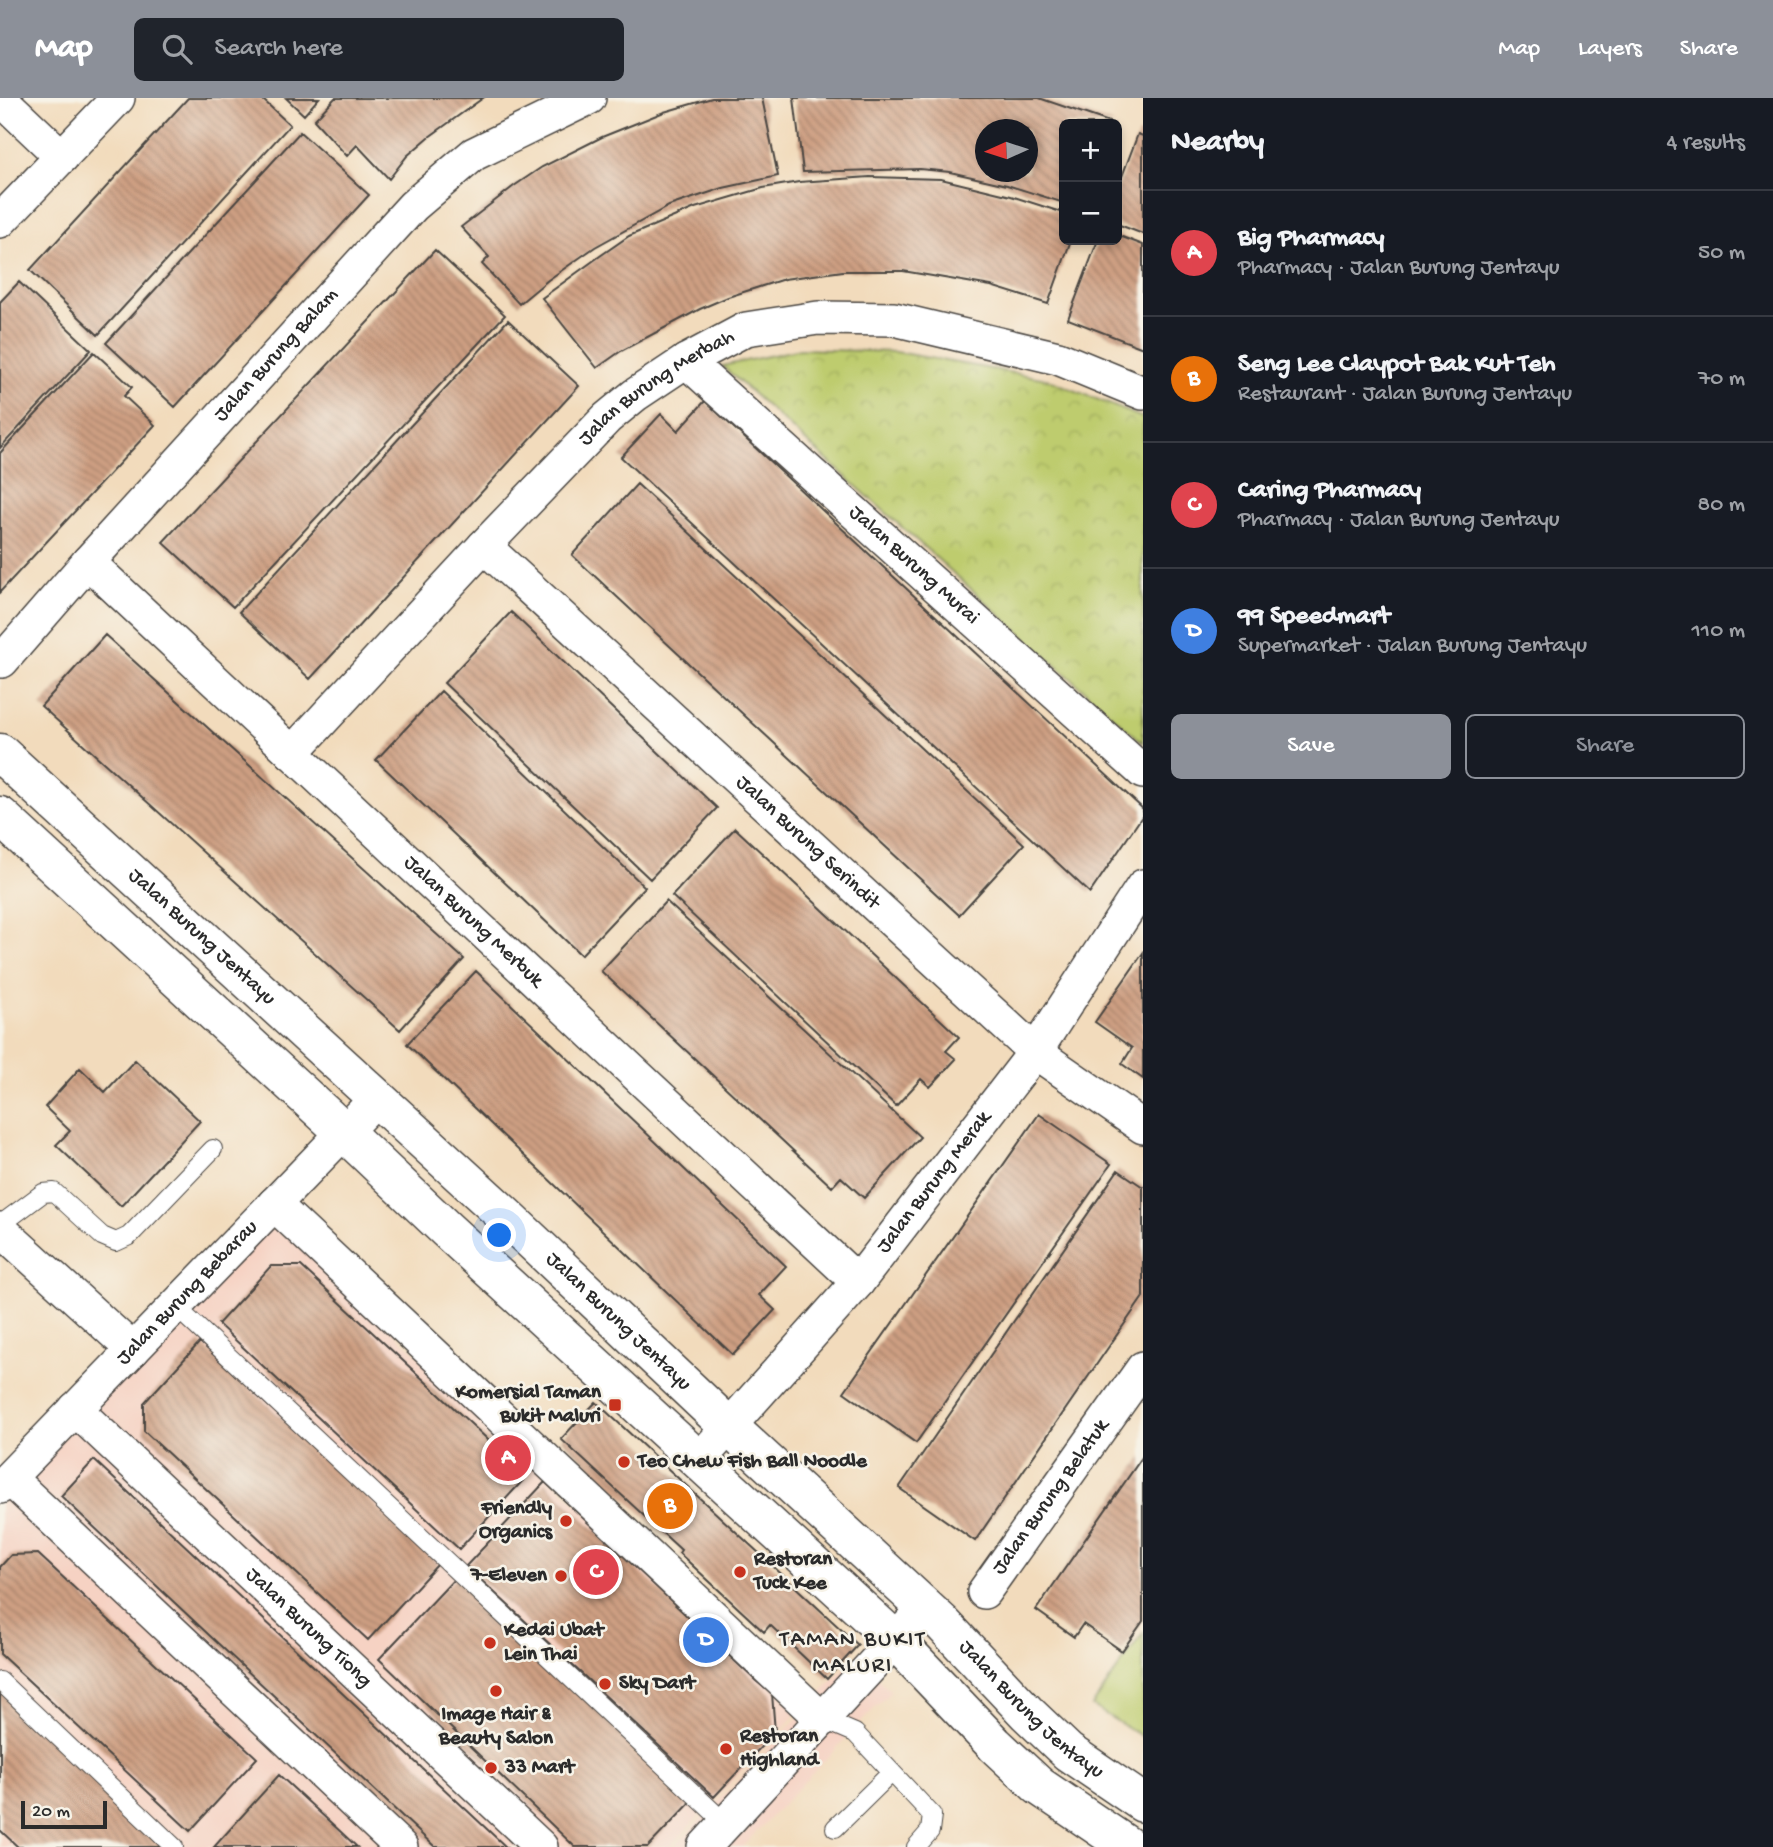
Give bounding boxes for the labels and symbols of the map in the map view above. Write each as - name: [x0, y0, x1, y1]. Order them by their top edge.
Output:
- north arrow: [975, 119, 1038, 182]
- street label: Jalan Burung Balam: [209, 283, 344, 427]
- street label: Jalan Burung Merbah: [574, 325, 739, 452]
- street label: Jalan Burung Murai: [843, 500, 984, 631]
- street label: Jalan Burung Serindit: [730, 771, 886, 917]
- street label: Jalan Burung Merbuk: [398, 851, 550, 995]
- street label: Jalan Burung Jentayu: [122, 864, 280, 1011]
- street label: Jalan Burung Merak: [872, 1104, 999, 1259]
- street label: Jalan Burung Bebarau: [112, 1215, 264, 1371]
- your location: [482, 1218, 516, 1252]
- street label: Jalan Burung Jentayu: [540, 1247, 696, 1397]
- place label: Komersial Taman Bukit Maluri: [455, 1381, 602, 1430]
- marker: Komersial Taman Bukit Maluri: [607, 1397, 623, 1413]
- street label: Jalan Burung Belatuk: [988, 1413, 1116, 1580]
- pin: A: [485, 1432, 531, 1484]
- place label: Teo Chew Fish Ball Noodle: [636, 1450, 868, 1475]
- marker: Teo Chew Fish Ball Noodle: [616, 1454, 632, 1470]
- pin: B: [647, 1480, 693, 1532]
- place label: Friendly Organics: [479, 1497, 553, 1546]
- marker: Friendly Organics: [558, 1513, 574, 1529]
- pin: C: [573, 1546, 619, 1598]
- place label: Restoran Tuck Kee: [752, 1548, 833, 1597]
- street label: Jalan Burung Tiong: [240, 1563, 377, 1694]
- place label: 7-Eleven: [470, 1564, 548, 1589]
- marker: Restoran Tuck Kee: [732, 1564, 748, 1580]
- marker: 7-Eleven: [553, 1568, 569, 1584]
- pin: D: [683, 1614, 729, 1666]
- place label: Kedai Ubat Lein Thai: [503, 1619, 606, 1668]
- district label: TAMAN BUKIT MALURI: [778, 1627, 926, 1680]
- marker: Kedai Ubat Lein Thai: [482, 1635, 498, 1651]
- street label: Jalan Burung Jentayu: [953, 1636, 1108, 1785]
- place label: Sky Dart: [619, 1672, 697, 1697]
- marker: Sky Dart: [597, 1676, 613, 1692]
- marker: Image Hair & Beauty Salon: [488, 1683, 504, 1699]
- place label: Image Hair & Beauty Salon: [438, 1703, 554, 1752]
- place label: Restoran Highland: [739, 1725, 821, 1774]
- marker: Restoran Highland: [718, 1741, 734, 1757]
- place label: 33 Mart: [504, 1756, 576, 1781]
- marker: 33 Mart: [483, 1760, 499, 1776]
- scale bar: [21, 1798, 107, 1830]

